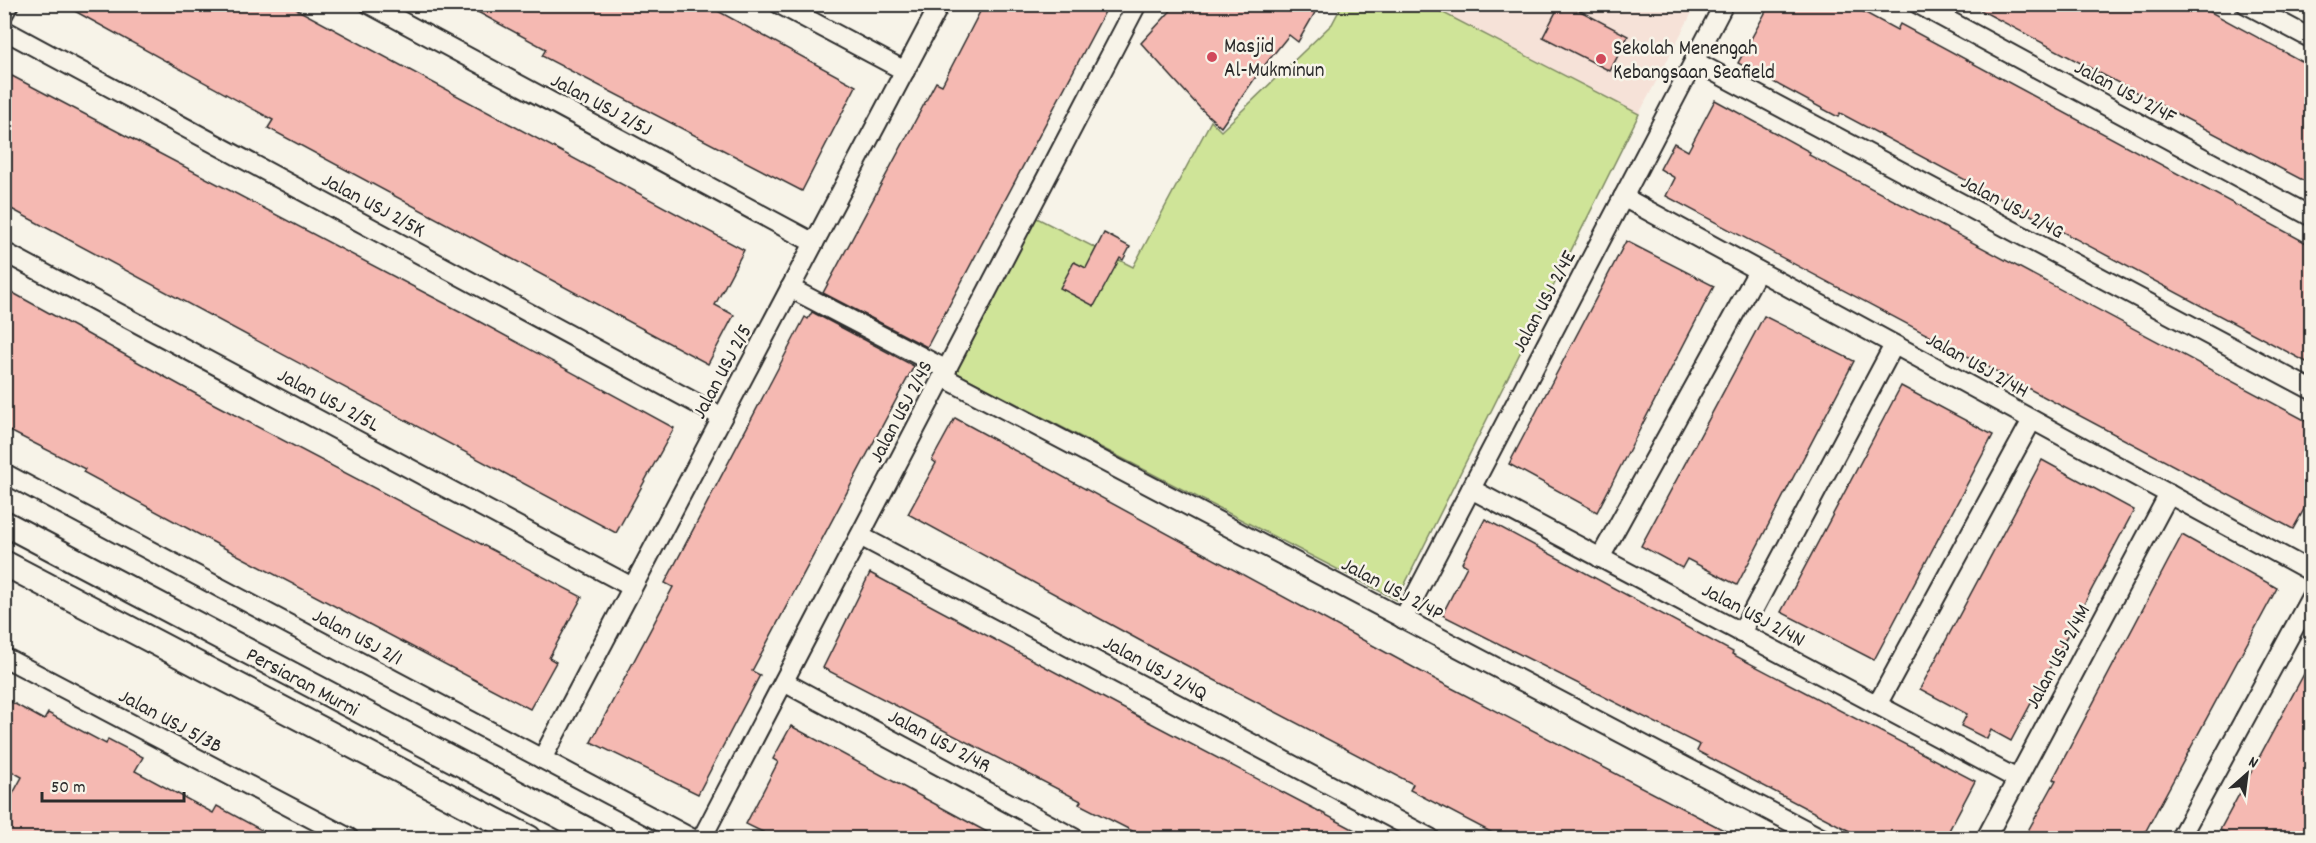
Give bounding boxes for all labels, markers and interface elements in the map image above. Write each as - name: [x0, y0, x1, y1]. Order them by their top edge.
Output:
- place label: Masjid Al-Mukminun: [1224, 33, 1324, 87]
- place label: Sekolah Menengah Kebangsaan Seafield: [1613, 35, 1775, 89]
- marker: Masjid Al-Mukminun: [1205, 50, 1219, 64]
- marker: Sekolah Menengah Kebangsaan Seafield: [1594, 52, 1608, 66]
- street label: Jalan USJ 2/4F: [2068, 54, 2182, 133]
- street label: Jalan USJ 2/5J: [544, 67, 657, 146]
- street label: Jalan USJ 2/5K: [316, 167, 430, 247]
- street label: Jalan USJ 2/4G: [1955, 169, 2069, 248]
- street label: Jalan USJ 2/4E: [1506, 245, 1585, 359]
- street label: Jalan USJ 2/5: [686, 320, 761, 425]
- street label: Jalan USJ 2/4H: [1920, 326, 2033, 407]
- street label: Jalan USJ 2/4S: [863, 356, 942, 469]
- street label: Jalan USJ 2/5L: [271, 362, 385, 441]
- street label: Jalan USJ 2/4P: [1335, 551, 1448, 630]
- street label: Jalan USJ 2/4N: [1696, 577, 1809, 656]
- street label: Jalan USJ 2/4M: [2019, 600, 2100, 715]
- street label: Jalan USJ 2/1: [306, 602, 407, 675]
- street label: Jalan USJ 2/4Q: [1097, 629, 1212, 710]
- street label: Persiaran Murni: [240, 641, 363, 726]
- street label: Jalan USJ 5/3B: [112, 683, 227, 763]
- street label: Jalan USJ 2/4R: [882, 703, 995, 782]
- north arrow: [2217, 744, 2277, 804]
- text: N: [2244, 751, 2262, 775]
- scale bar: [42, 765, 184, 803]
- text: 50 m: [51, 776, 86, 801]

